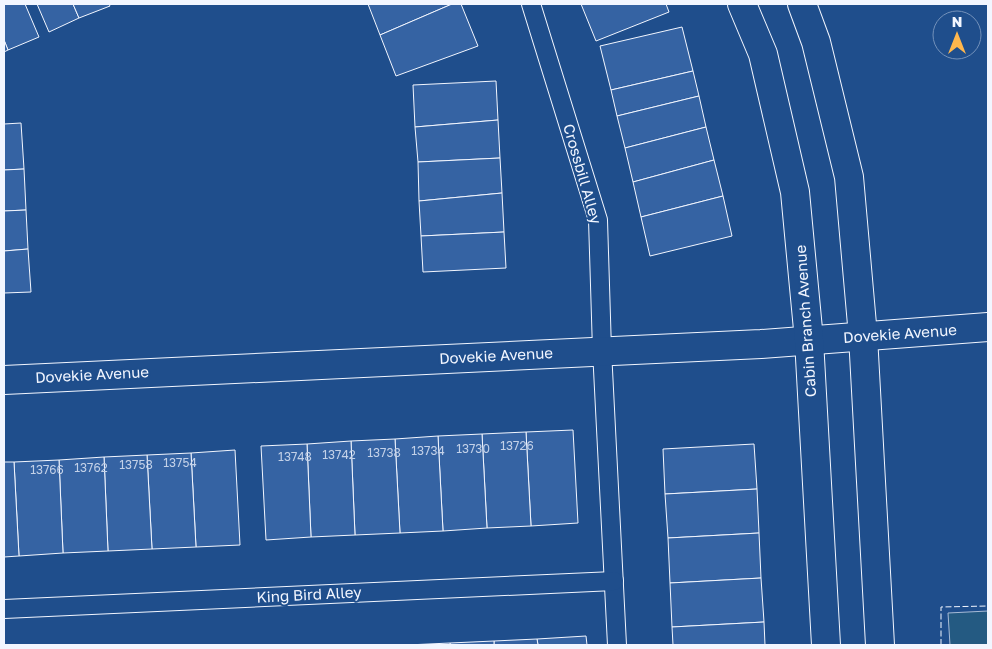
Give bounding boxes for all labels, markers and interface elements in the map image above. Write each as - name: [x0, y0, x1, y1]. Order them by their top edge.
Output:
- north arrow: [932, 10, 982, 60]
- text: N: [952, 13, 962, 30]
- street label: Crossbill Alley: [560, 122, 606, 226]
- street label: Cabin Branch Avenue: [791, 244, 819, 398]
- street label: Dovekie Avenue: [842, 320, 958, 346]
- street label: Dovekie Avenue: [439, 343, 554, 367]
- street label: Dovekie Avenue: [35, 362, 150, 386]
- house number: 13726: [500, 438, 534, 453]
- house number: 13730: [456, 441, 490, 456]
- house number: 13734: [411, 443, 445, 458]
- house number: 13738: [367, 445, 401, 460]
- house number: 13742: [322, 447, 356, 462]
- house number: 13748: [278, 449, 312, 464]
- house number: 13754: [163, 455, 197, 470]
- house number: 13758: [119, 457, 153, 472]
- house number: 13762: [74, 460, 108, 475]
- house number: 13766: [30, 462, 64, 477]
- street label: King Bird Alley: [256, 582, 363, 606]

